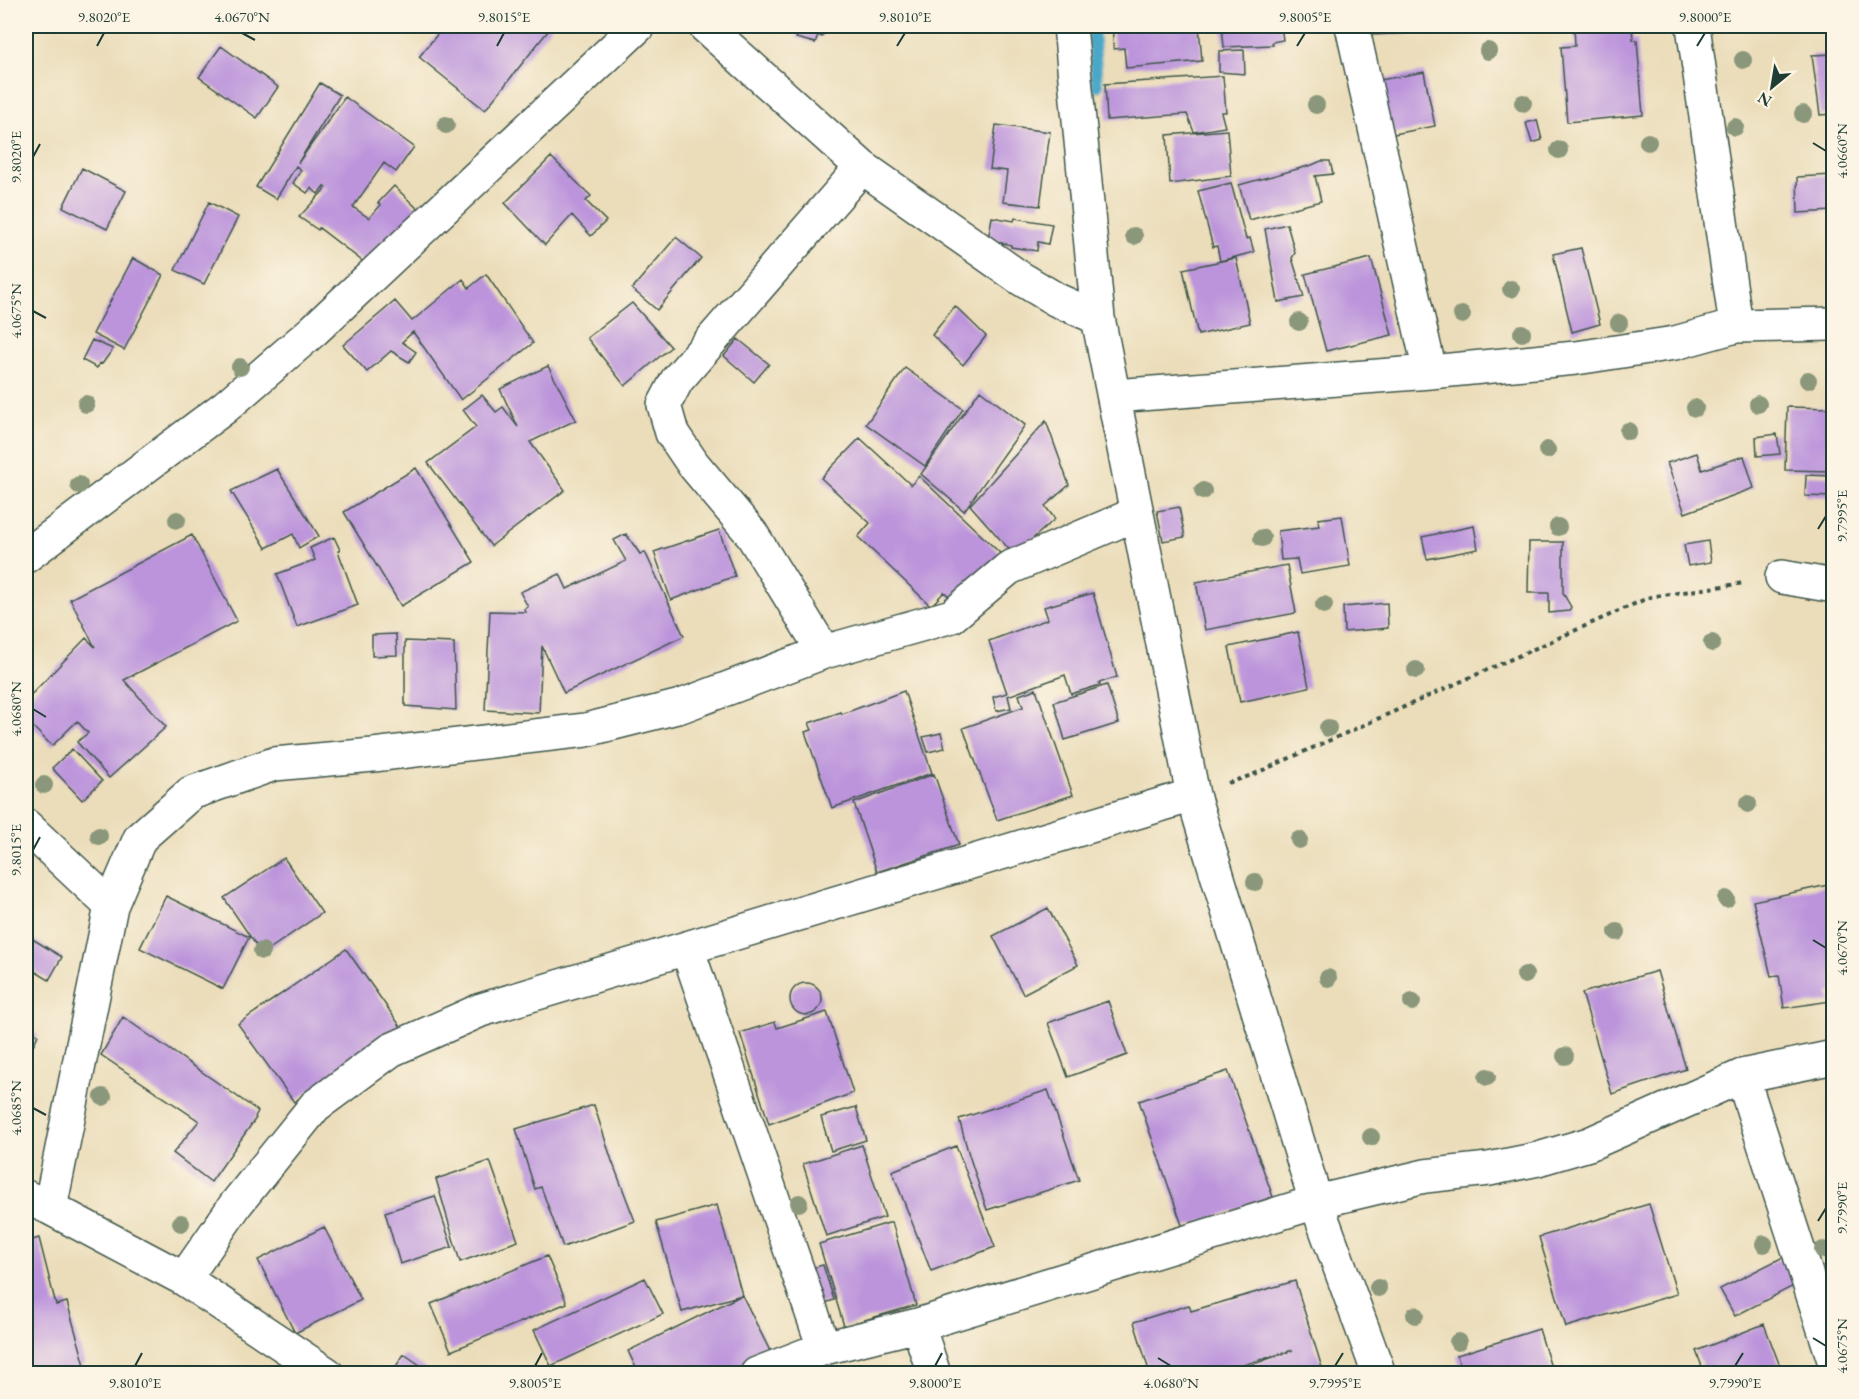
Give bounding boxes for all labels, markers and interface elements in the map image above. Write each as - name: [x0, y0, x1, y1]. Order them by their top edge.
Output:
- text: 9.8020°E: [78, 7, 131, 26]
- text: 4.0670°N: [214, 7, 270, 26]
- text: 9.8015°E: [478, 7, 531, 26]
- text: 9.8010°E: [879, 7, 932, 26]
- text: 9.8005°E: [1279, 7, 1332, 26]
- text: 9.8000°E: [1679, 7, 1732, 26]
- north arrow: [1742, 57, 1802, 117]
- text: N: [1754, 87, 1776, 112]
- text: 4.0660°N: [1832, 123, 1851, 179]
- text: 9.8020°E: [6, 130, 25, 183]
- text: 4.0675°N: [6, 283, 25, 339]
- text: 9.7995°E: [1832, 489, 1851, 542]
- text: 4.0680°N: [6, 681, 25, 737]
- text: 9.8015°E: [6, 823, 25, 876]
- text: 4.0670°N: [1832, 920, 1851, 976]
- text: 4.0685°N: [6, 1080, 25, 1136]
- text: 9.7990°E: [1832, 1181, 1851, 1234]
- text: 4.0675°N: [1832, 1318, 1851, 1374]
- text: 9.8010°E: [109, 1373, 162, 1392]
- text: 9.8005°E: [509, 1373, 562, 1392]
- text: 9.8000°E: [909, 1373, 962, 1392]
- text: 4.0680°N: [1143, 1373, 1199, 1392]
- text: 9.7995°E: [1309, 1373, 1362, 1392]
- text: 9.7990°E: [1709, 1373, 1762, 1392]

